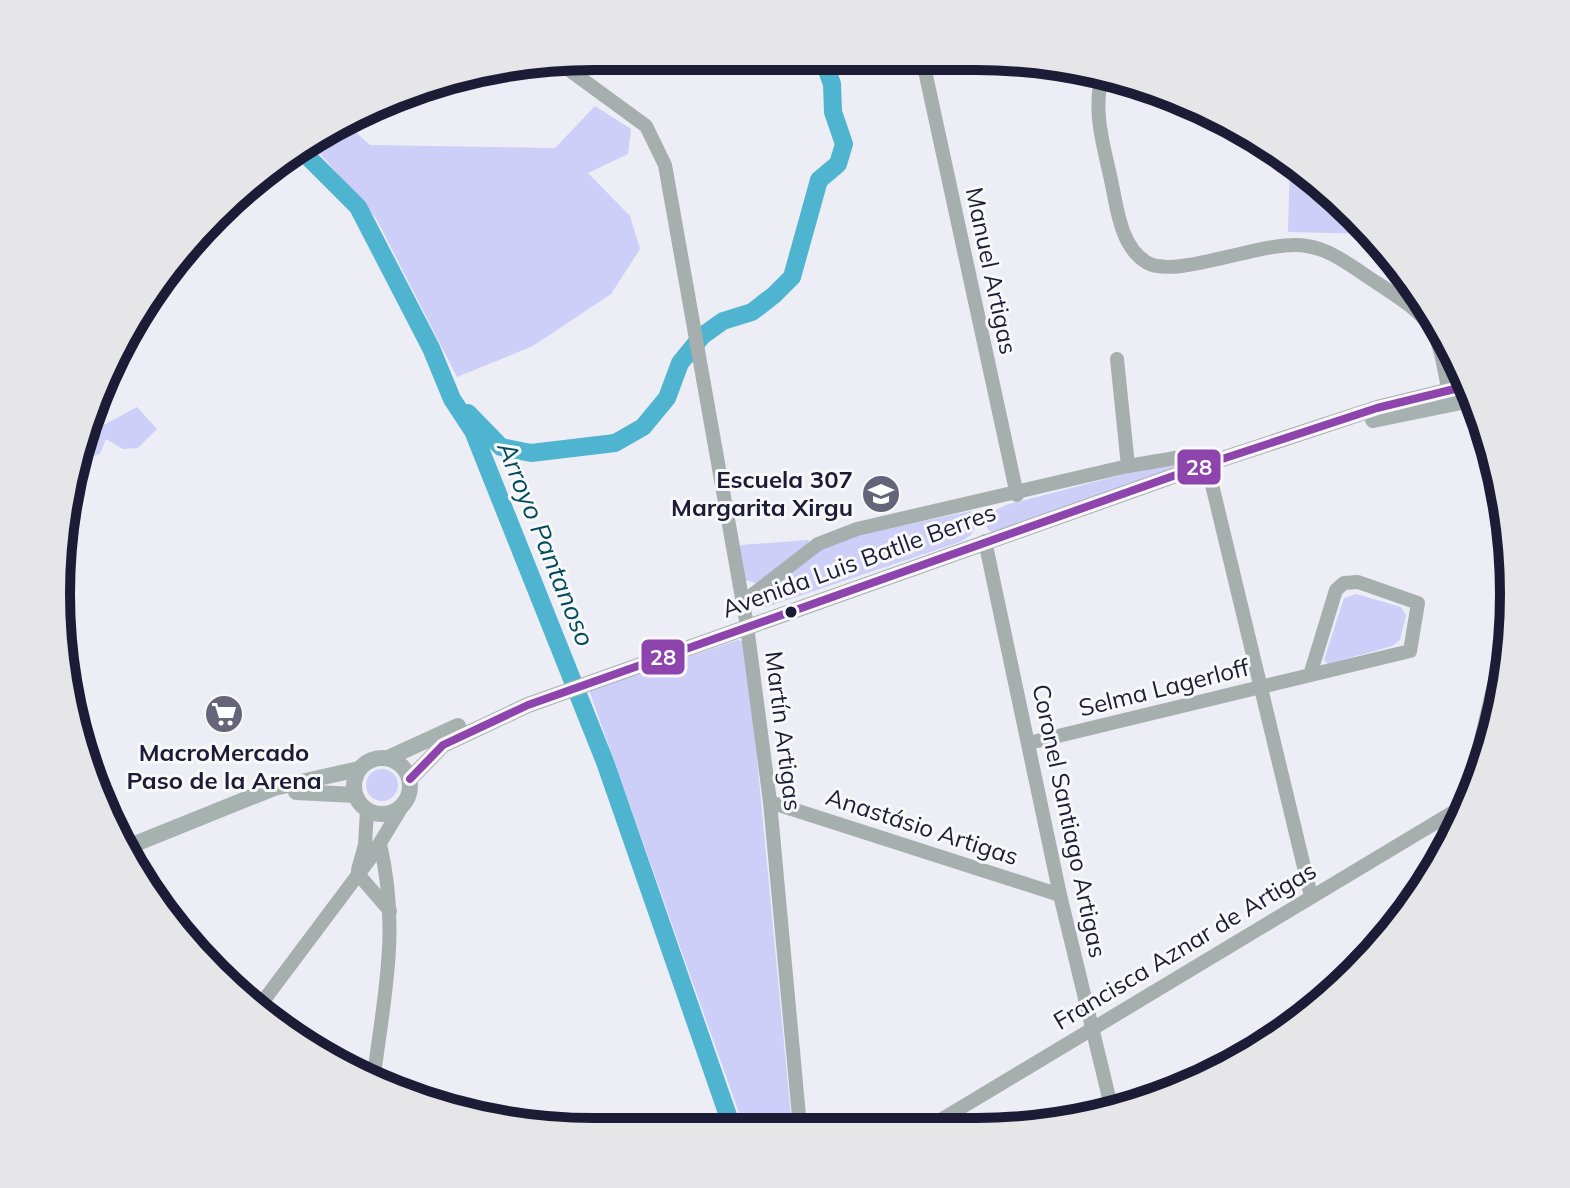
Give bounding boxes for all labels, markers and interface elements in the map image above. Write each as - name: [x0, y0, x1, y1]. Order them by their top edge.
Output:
- street label: Manuel Artigas: [960, 185, 1024, 357]
- water label: Arroyo Pantanoso: [490, 436, 602, 651]
- line badge: 28: [1176, 448, 1222, 486]
- text: 28: [1186, 453, 1212, 481]
- place label: Escuela 307 Margarita Xirgu: [671, 464, 853, 522]
- school or university icon: Escuela 307 Margarita Xirgu: [860, 473, 902, 515]
- street label: Avenida Luis Batlle Berres: [717, 496, 1000, 624]
- unlabelled marker: [783, 604, 799, 620]
- line badge: 28: [640, 638, 686, 676]
- text: 28: [650, 643, 676, 671]
- street label: Martín Artigas: [759, 649, 809, 812]
- street label: Selma Lagerloff: [1076, 651, 1253, 723]
- street label: Coronel Santiago Artigas: [1026, 681, 1114, 960]
- supermarket icon: MacroMercado Paso de la Arena: [203, 693, 245, 735]
- place label: MacroMercado Paso de la Arena: [126, 737, 322, 795]
- street label: Anastásio Artigas: [822, 781, 1022, 871]
- street label: Francisca Aznar de Artigas: [1048, 855, 1321, 1036]

